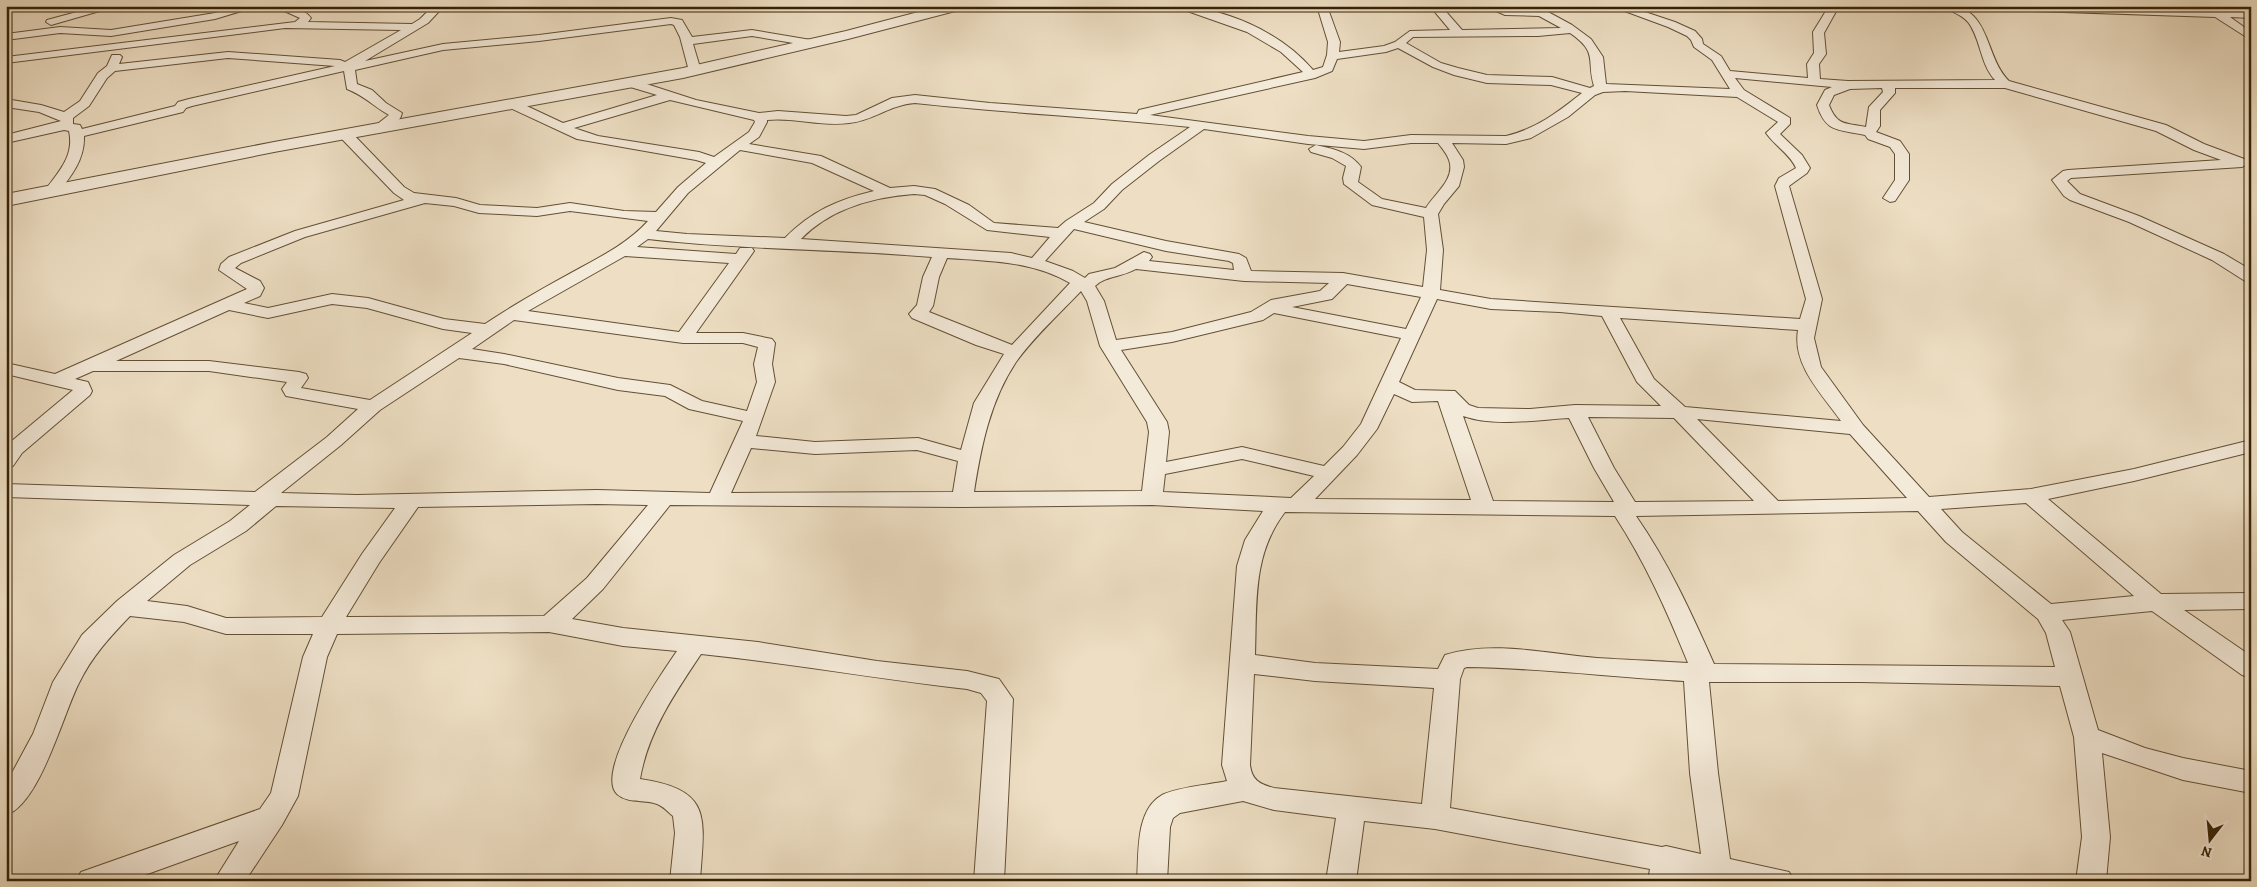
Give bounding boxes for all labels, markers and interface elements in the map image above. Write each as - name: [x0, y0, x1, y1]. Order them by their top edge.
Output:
- north arrow: [2184, 814, 2234, 864]
- text: N: [2199, 841, 2214, 863]

